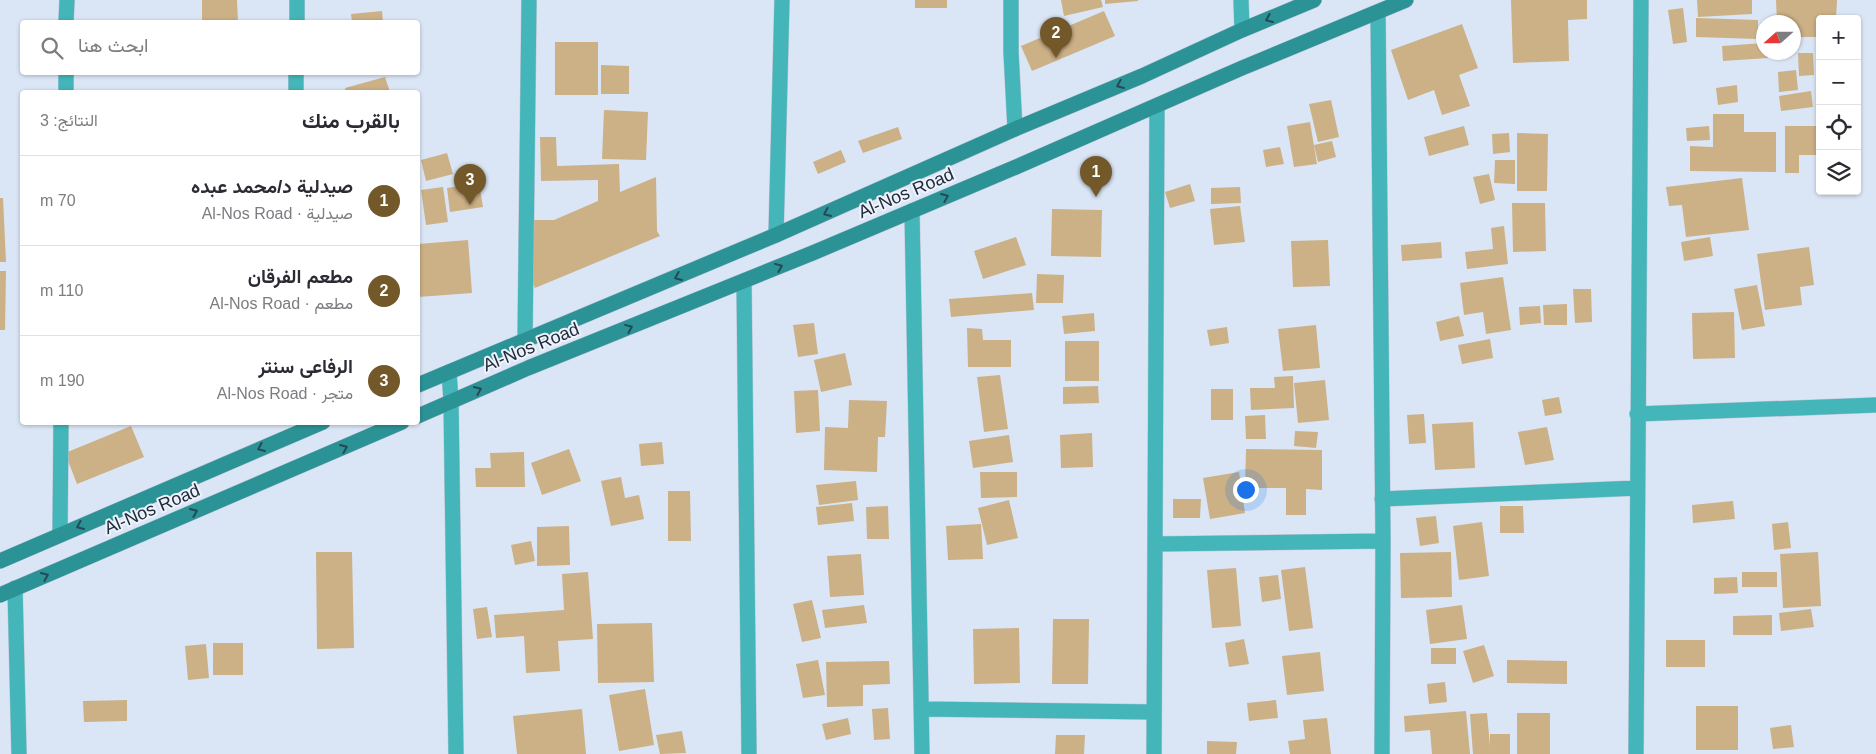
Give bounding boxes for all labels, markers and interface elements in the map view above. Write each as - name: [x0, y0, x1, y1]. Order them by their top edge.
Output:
- one-way arrow: [1265, 12, 1274, 23]
- north arrow: [1756, 15, 1801, 60]
- map controls: [1816, 15, 1861, 195]
- button: +: [1816, 15, 1861, 60]
- pin: 2: [1040, 17, 1072, 58]
- search box: [20, 20, 420, 75]
- icon: search: [38, 34, 66, 62]
- text: ابحث هنا: [78, 35, 148, 56]
- button: −: [1816, 60, 1861, 105]
- one-way arrow: [1116, 79, 1125, 89]
- button: locate: [1816, 105, 1861, 150]
- text: بالقرب منك: [302, 109, 400, 132]
- text: النتائج: 3: [40, 112, 98, 129]
- button: layers: [1816, 150, 1861, 195]
- pin: 1: [1080, 156, 1112, 197]
- pin: 3: [454, 164, 486, 205]
- street label: Al-Nos Road: [855, 164, 957, 222]
- text: صيدلية د/محمد عبده: [191, 176, 353, 197]
- text: 70 m: [40, 192, 76, 209]
- text: 1: [380, 192, 388, 209]
- one-way arrow: [940, 192, 949, 203]
- text: صيدلية · Al-Nos Road: [202, 205, 353, 222]
- one-way arrow: [823, 206, 832, 217]
- one-way arrow: [774, 263, 783, 273]
- text: مطعم الفرقان: [248, 266, 353, 287]
- one-way arrow: [674, 270, 683, 281]
- text: 110 m: [40, 282, 83, 299]
- text: 2: [380, 282, 388, 299]
- text: مطعم · Al-Nos Road: [209, 295, 353, 312]
- street label: Al-Nos Road: [480, 319, 582, 375]
- one-way arrow: [624, 324, 633, 334]
- text: الرفاعى سنتر: [258, 356, 353, 377]
- text: 190 m: [40, 372, 84, 389]
- text: 3: [380, 372, 388, 389]
- text: متجر · Al-Nos Road: [217, 385, 353, 402]
- one-way arrow: [473, 385, 482, 396]
- one-way arrow: [258, 442, 266, 452]
- one-way arrow: [339, 443, 347, 453]
- your location: [1233, 477, 1259, 503]
- street label: Al-Nos Road: [101, 480, 203, 538]
- one-way arrow: [189, 507, 198, 518]
- one-way arrow: [76, 519, 85, 530]
- one-way arrow: [40, 571, 49, 582]

